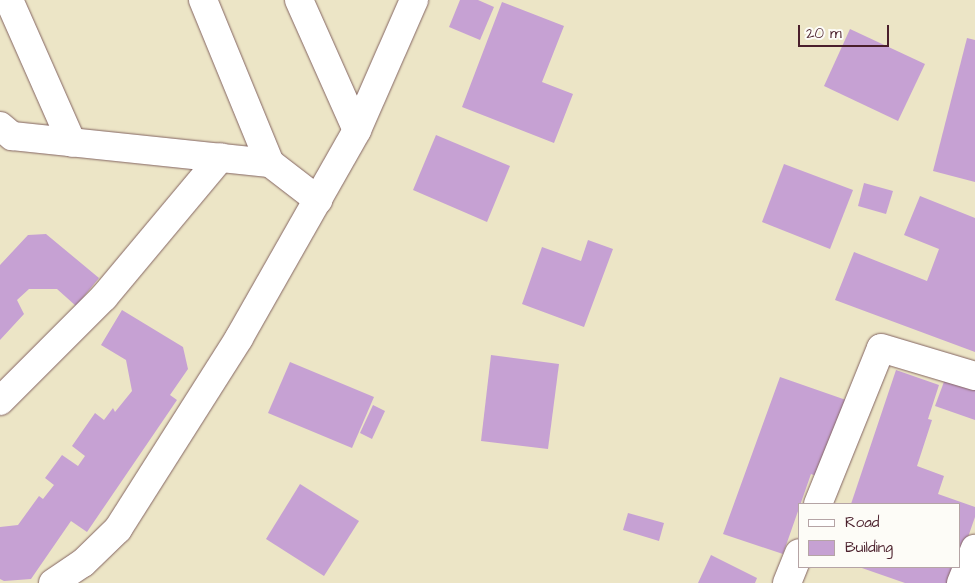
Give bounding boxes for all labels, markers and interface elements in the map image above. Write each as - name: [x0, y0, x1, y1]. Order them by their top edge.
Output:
- scale bar: [800, 15, 891, 47]
- text: 20 m: [806, 23, 842, 44]
- legend: [798, 503, 960, 568]
- text: Road: [845, 512, 879, 533]
- text: Building: [845, 537, 893, 558]

